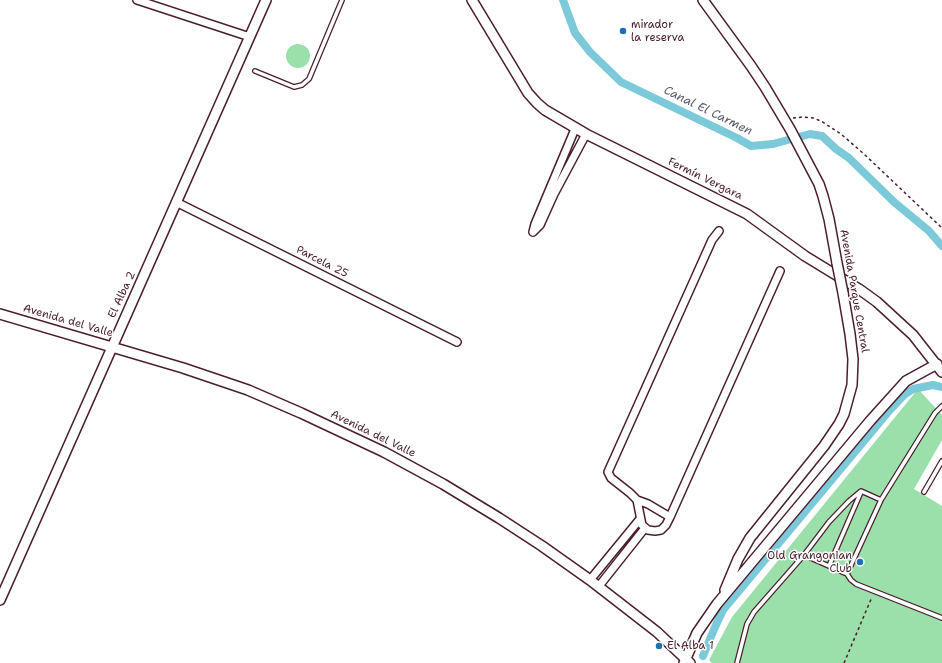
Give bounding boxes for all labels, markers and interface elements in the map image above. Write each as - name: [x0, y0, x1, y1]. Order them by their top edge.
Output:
- place label: mirador la reserva: [631, 18, 684, 44]
- marker: mirador la reserva: [618, 26, 628, 36]
- water label: Canal El Carmen: [661, 83, 755, 139]
- street label: Fermín Vergara: [666, 155, 744, 203]
- street label: Avenida Parque Central: [837, 228, 871, 354]
- street label: Parcela 25: [294, 243, 350, 281]
- street label: El Alba 2: [105, 270, 139, 320]
- street label: Avenida del Valle: [22, 302, 114, 340]
- street label: Avenida del Valle: [328, 408, 418, 460]
- place label: Old Grangonian Club: [767, 549, 852, 575]
- marker: Old Grangonian Club: [855, 557, 865, 567]
- place label: El Alba 1: [667, 639, 714, 653]
- marker: El Alba 1: [654, 641, 664, 651]

